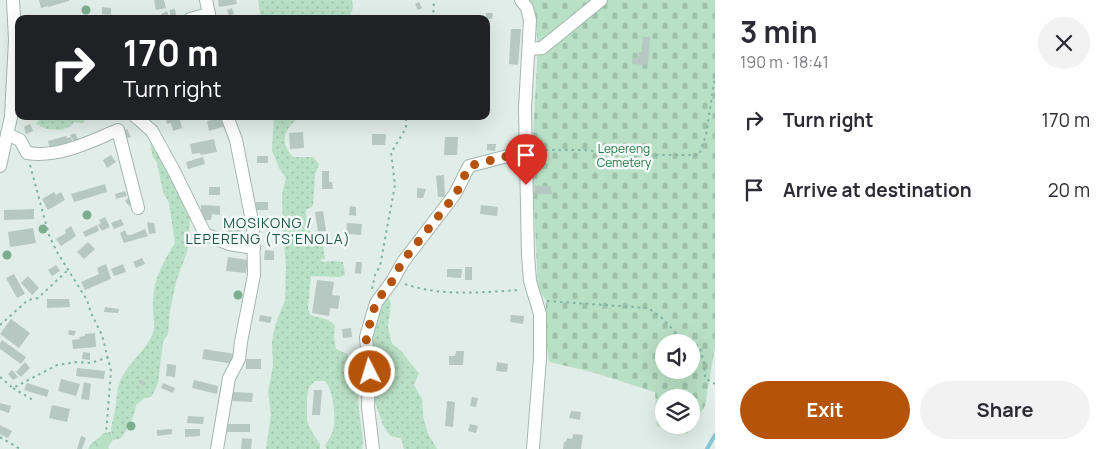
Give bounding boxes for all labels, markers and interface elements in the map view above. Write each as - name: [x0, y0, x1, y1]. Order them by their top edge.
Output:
- text: 3 min: [740, 11, 818, 52]
- button: close: [1038, 17, 1090, 69]
- text: 170 m: [123, 29, 219, 77]
- icon: right: [40, 35, 105, 100]
- text: 190 m · 18:41: [740, 51, 829, 73]
- text: Turn right: [123, 74, 221, 104]
- icon: right: [740, 106, 768, 134]
- text: Turn right: [783, 107, 873, 133]
- text: 170 m: [1042, 107, 1090, 133]
- pin: [505, 134, 547, 185]
- park label: Lepereng Cemetery: [597, 140, 652, 171]
- icon: arrive: [512, 141, 540, 169]
- icon: arrive: [740, 176, 768, 204]
- text: Arrive at destination: [783, 177, 972, 203]
- text: 20 m: [1048, 177, 1090, 203]
- district label: MOSIKONG / LEPERENG (TS'ENOLA): [185, 213, 351, 248]
- map controls: [655, 334, 700, 434]
- button: sound: [655, 334, 700, 379]
- position arrow: [343, 345, 395, 397]
- button: Exit: [740, 381, 910, 439]
- button: Share: [920, 381, 1090, 439]
- button: layers: [655, 389, 700, 434]

